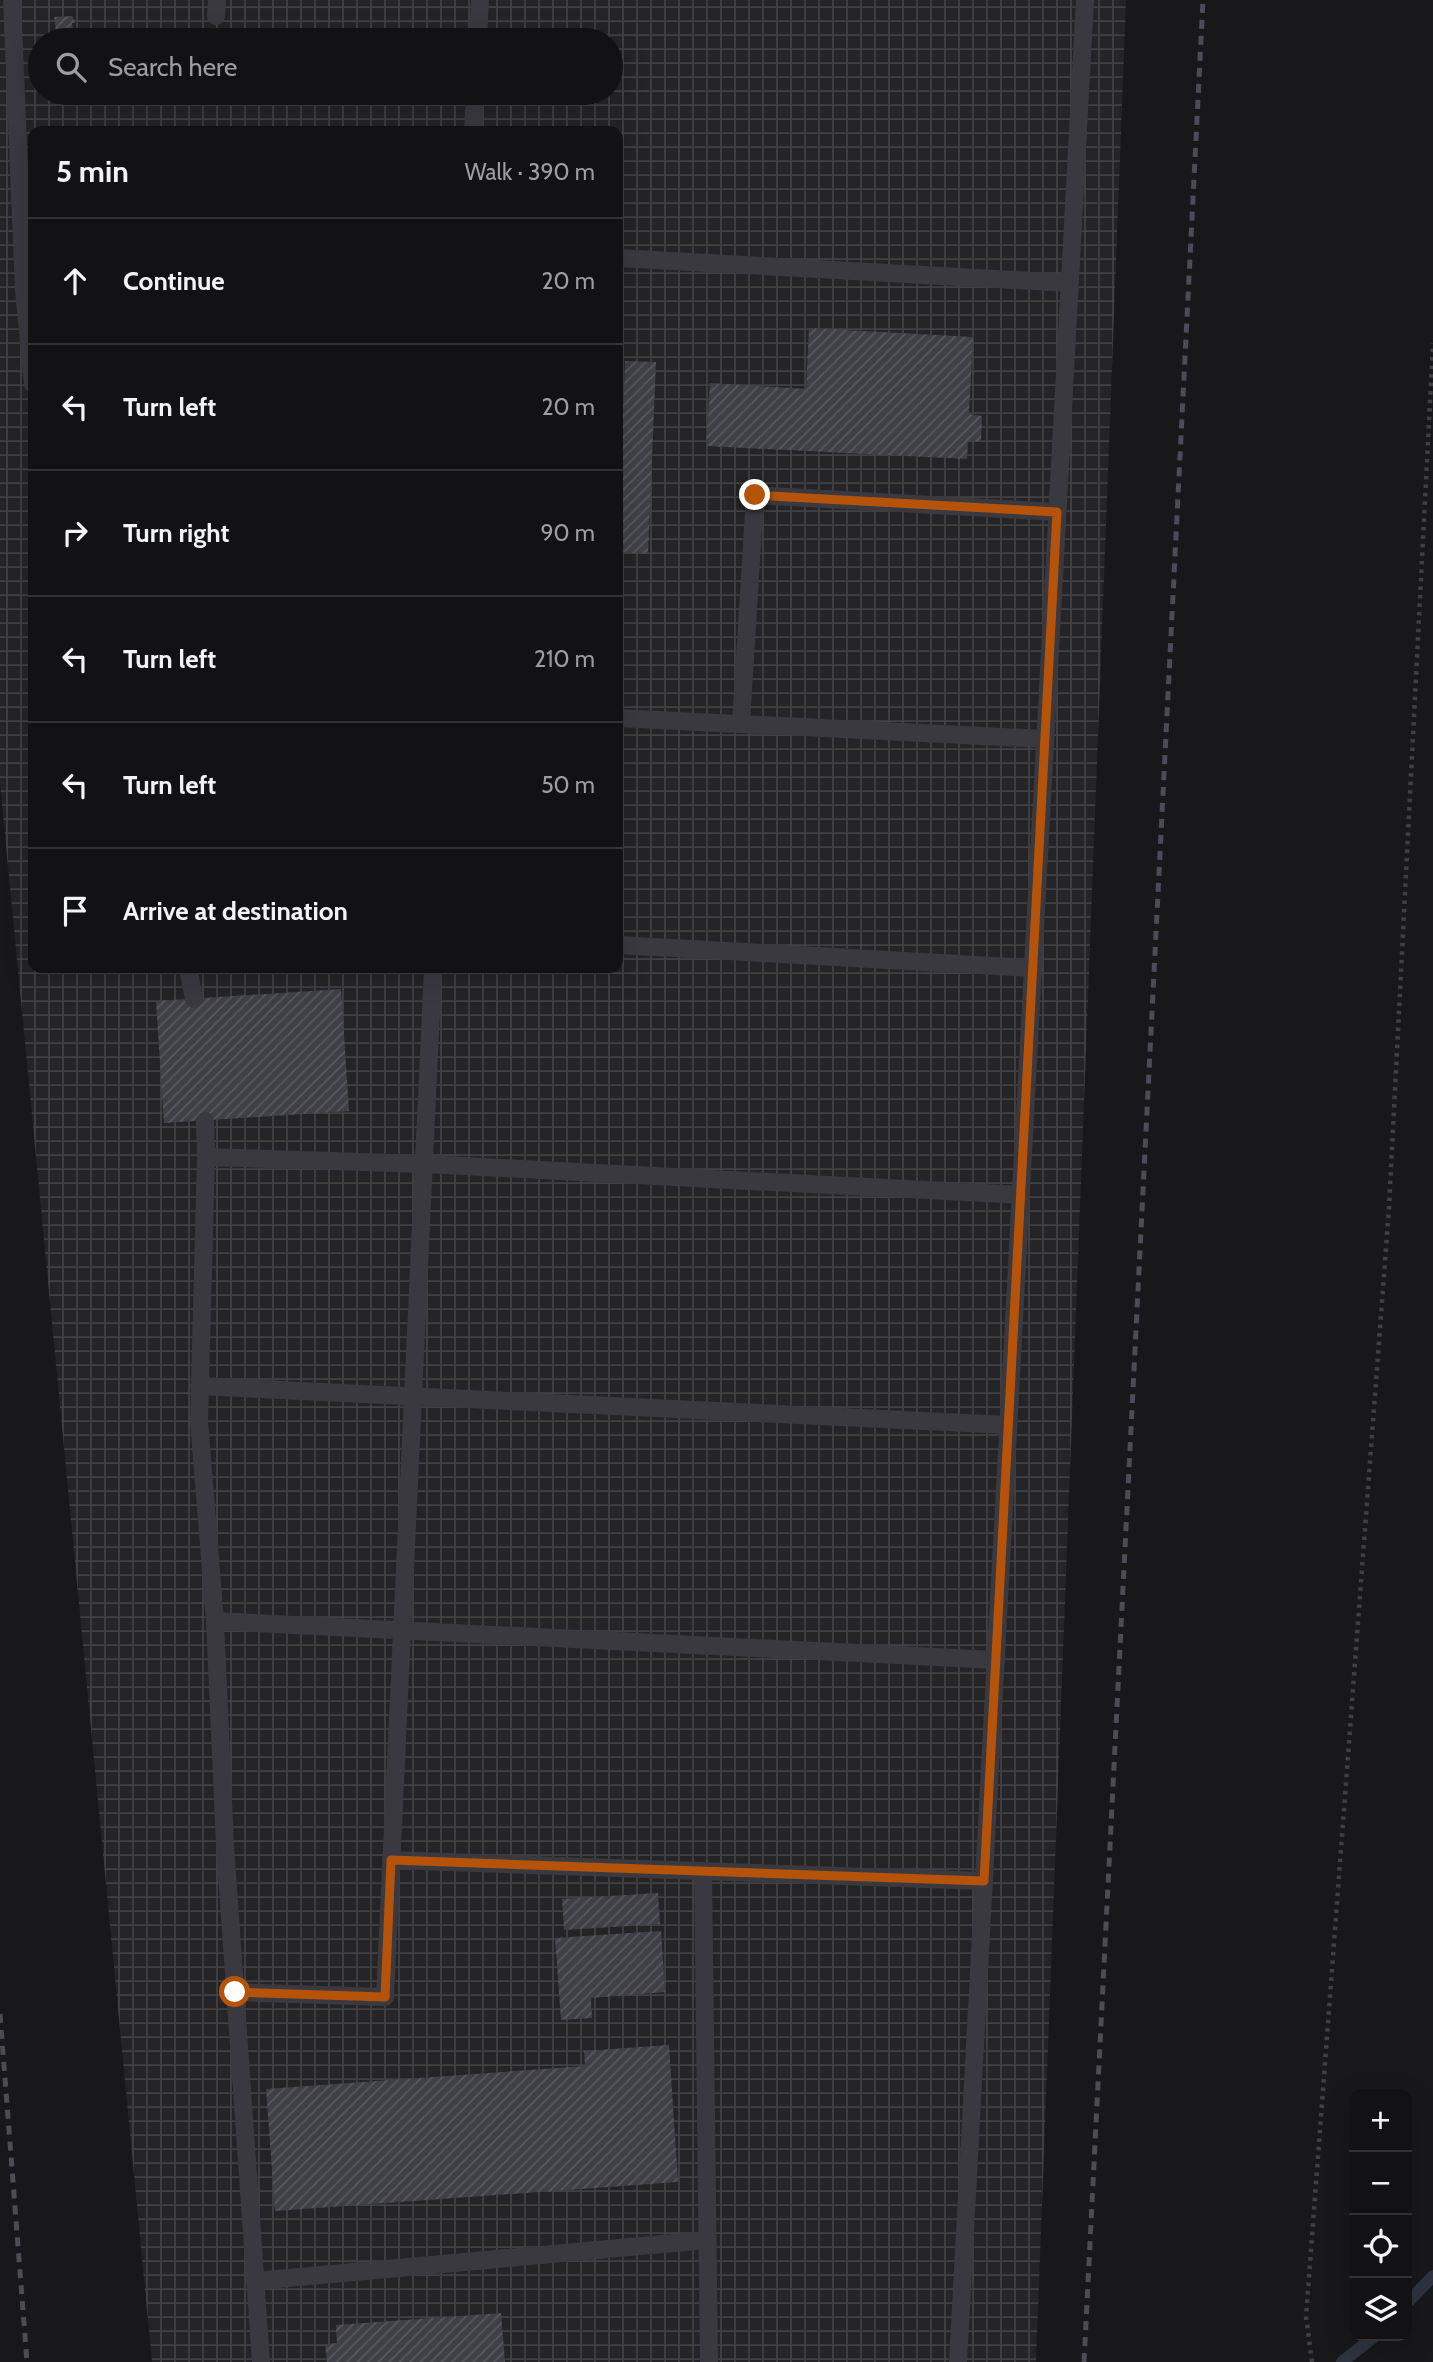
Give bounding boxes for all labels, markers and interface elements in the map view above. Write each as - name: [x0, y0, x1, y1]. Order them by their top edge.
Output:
- search box: [28, 28, 623, 105]
- icon: search: [52, 48, 90, 86]
- text: Search here: [108, 51, 237, 83]
- text: 5 min: [56, 153, 129, 190]
- text: Walk · 390 m: [465, 158, 595, 186]
- icon: ahead: [56, 262, 94, 300]
- text: Continue: [123, 265, 225, 297]
- text: 20 m: [542, 267, 595, 295]
- icon: left: [56, 388, 94, 426]
- text: Turn left: [123, 391, 216, 423]
- text: 20 m: [542, 393, 595, 421]
- route end: [739, 479, 770, 510]
- icon: right: [56, 514, 94, 552]
- text: Turn right: [123, 517, 229, 549]
- text: 90 m: [541, 519, 595, 547]
- icon: left: [56, 640, 94, 678]
- text: Turn left: [123, 643, 216, 675]
- text: 210 m: [534, 645, 595, 673]
- icon: left: [56, 766, 94, 804]
- text: Turn left: [123, 769, 216, 801]
- text: 50 m: [541, 771, 595, 799]
- icon: arrive: [56, 892, 94, 930]
- text: Arrive at destination: [123, 895, 348, 927]
- route start: [219, 1976, 250, 2007]
- map controls: [1349, 2089, 1412, 2341]
- button: +: [1349, 2089, 1412, 2152]
- button: −: [1349, 2152, 1412, 2215]
- button: locate: [1349, 2215, 1412, 2278]
- button: layers: [1349, 2278, 1412, 2341]

